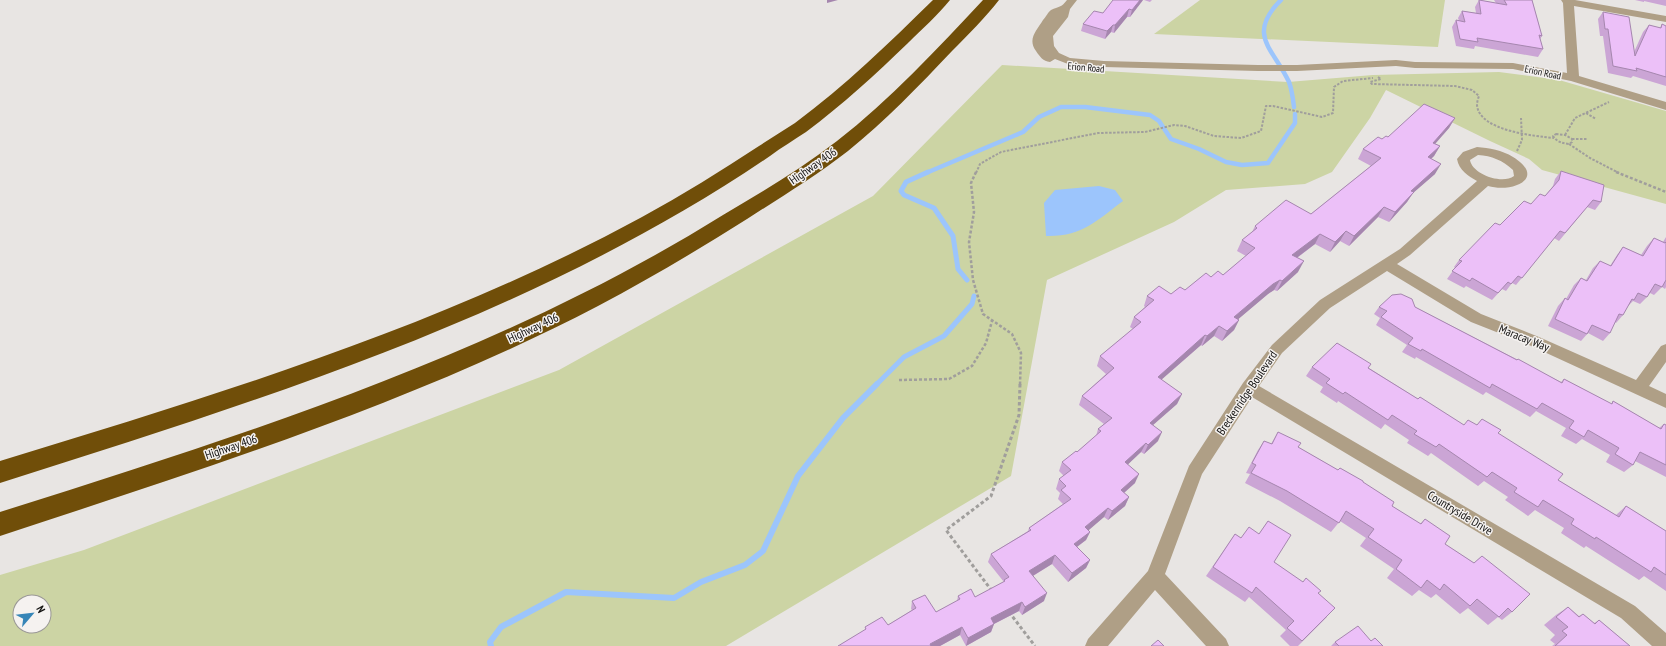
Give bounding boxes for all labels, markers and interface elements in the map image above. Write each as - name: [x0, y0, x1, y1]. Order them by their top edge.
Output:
- street label: Erion Road: [1067, 59, 1105, 76]
- street label: Erion Road: [1523, 62, 1562, 83]
- street label: Highway 406: [786, 144, 839, 187]
- street label: Highway 406: [505, 309, 561, 346]
- street label: Maracay Way: [1497, 321, 1552, 355]
- street label: Breckenridge Boulevard: [1213, 348, 1280, 438]
- street label: Highway 406: [203, 431, 259, 462]
- street label: Countryside Drive: [1425, 487, 1495, 538]
- north arrow: [12, 594, 52, 634]
- text: N: [33, 603, 48, 615]

